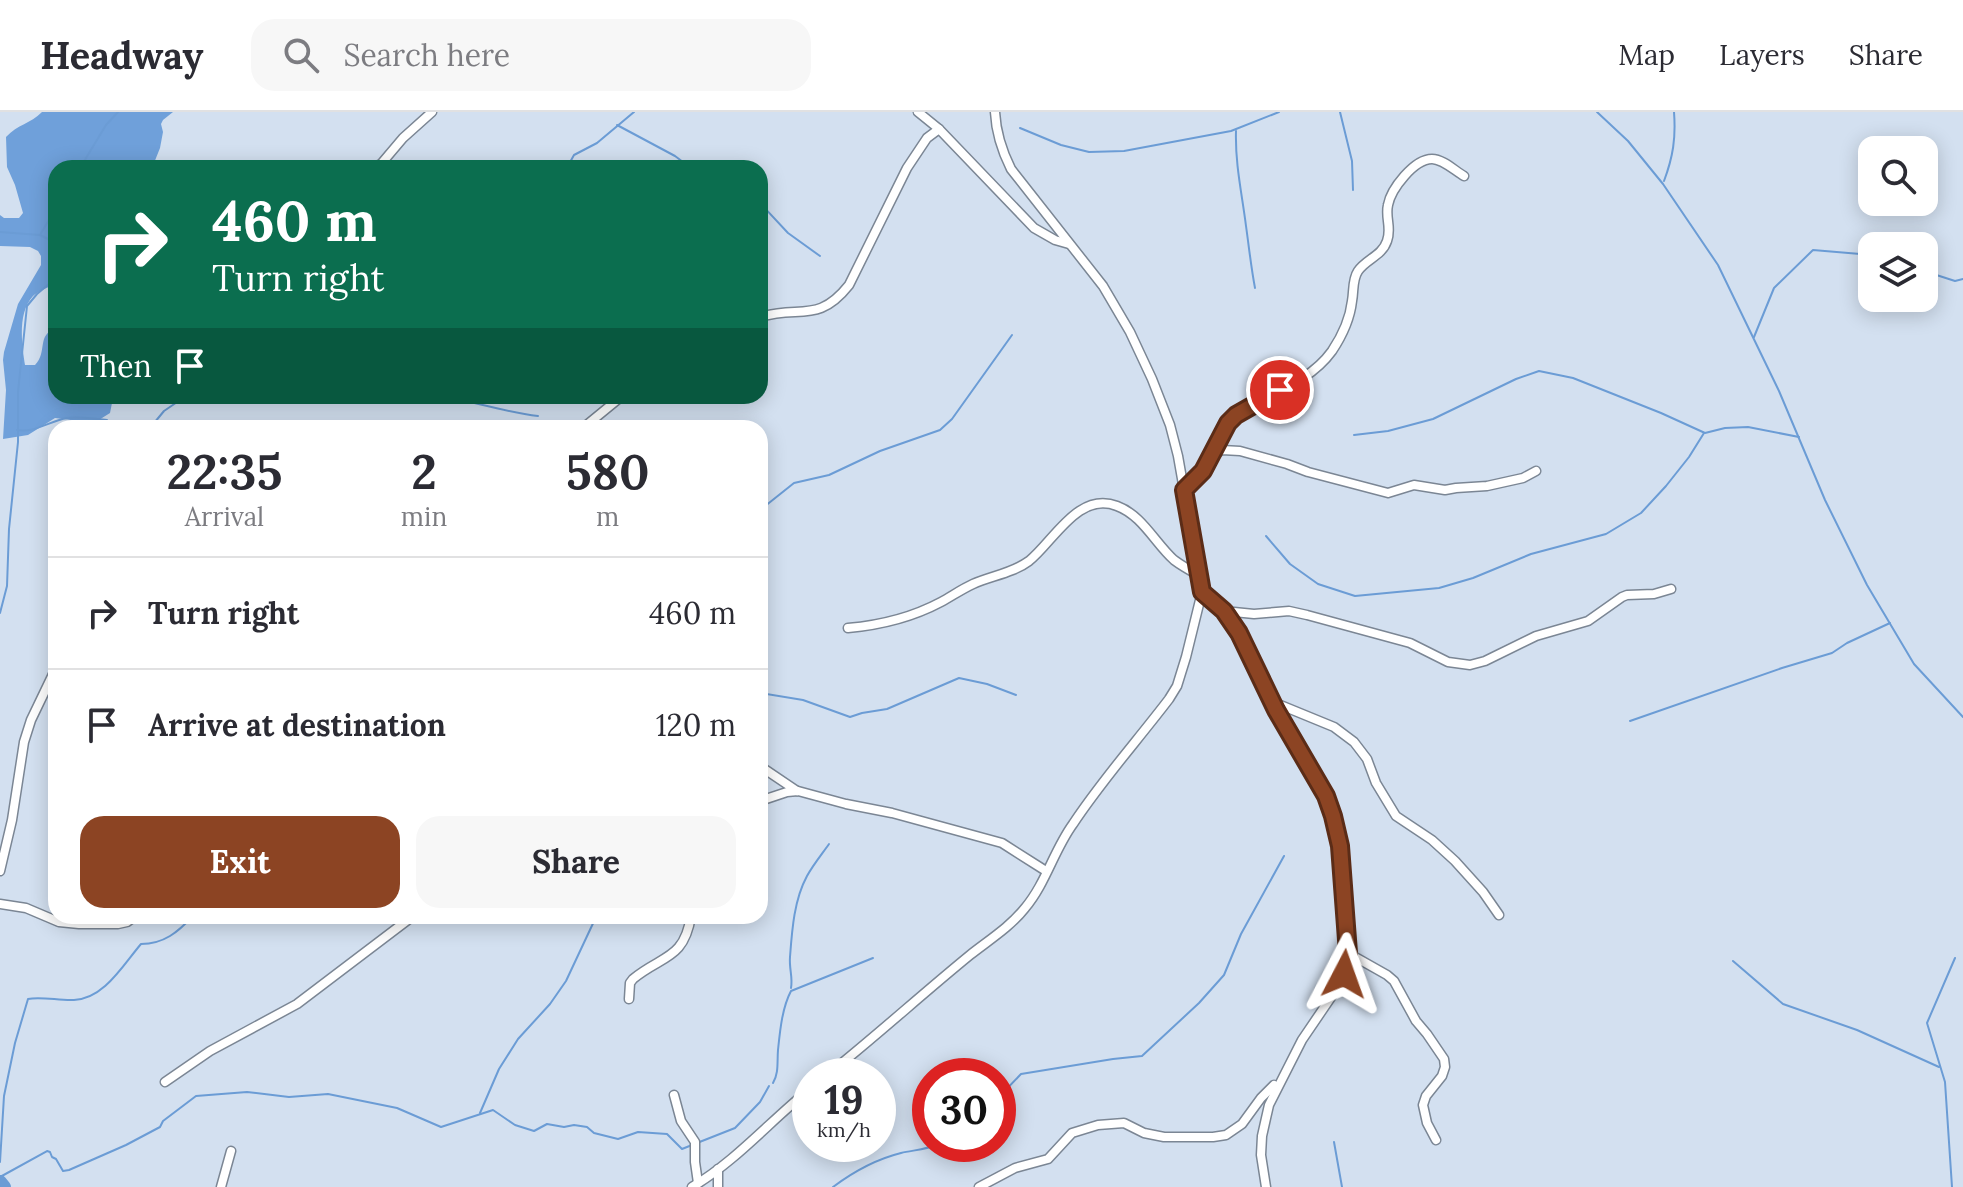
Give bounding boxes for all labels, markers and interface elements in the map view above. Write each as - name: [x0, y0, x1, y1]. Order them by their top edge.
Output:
- search box: [251, 19, 811, 91]
- text: Headway: [40, 31, 203, 79]
- icon: search: [279, 33, 323, 77]
- text: Search here: [343, 36, 510, 74]
- text: Map: [1618, 37, 1675, 73]
- text: Layers: [1719, 37, 1805, 73]
- text: Share: [1849, 37, 1923, 73]
- map controls: [1858, 136, 1938, 312]
- button: search: [1858, 136, 1938, 216]
- text: 460 m: [212, 185, 377, 256]
- icon: right: [80, 192, 184, 296]
- button: layers: [1858, 232, 1938, 312]
- text: Turn right: [212, 255, 385, 301]
- icon: arrive: [168, 344, 212, 388]
- text: Then: [80, 347, 152, 385]
- pin: [1246, 356, 1314, 424]
- icon: arrive: [1258, 368, 1302, 412]
- text: 22:35: [166, 441, 282, 502]
- text: 2: [411, 441, 437, 502]
- text: 580: [566, 441, 650, 502]
- text: Arrival: [185, 500, 264, 533]
- text: min: [401, 500, 447, 533]
- text: m: [596, 500, 619, 533]
- icon: right: [80, 591, 124, 635]
- text: Turn right: [148, 594, 299, 632]
- text: 460 m: [649, 594, 736, 632]
- icon: arrive: [80, 703, 124, 747]
- text: Arrive at destination: [148, 706, 446, 744]
- text: 120 m: [656, 706, 736, 744]
- button: Exit: [80, 816, 400, 908]
- button: Share: [416, 816, 736, 908]
- position arrow: [1302, 932, 1386, 1016]
- speed limit sign: 30: [912, 1058, 1016, 1162]
- text: 19: [824, 1074, 864, 1125]
- text: km/h: [817, 1117, 871, 1142]

